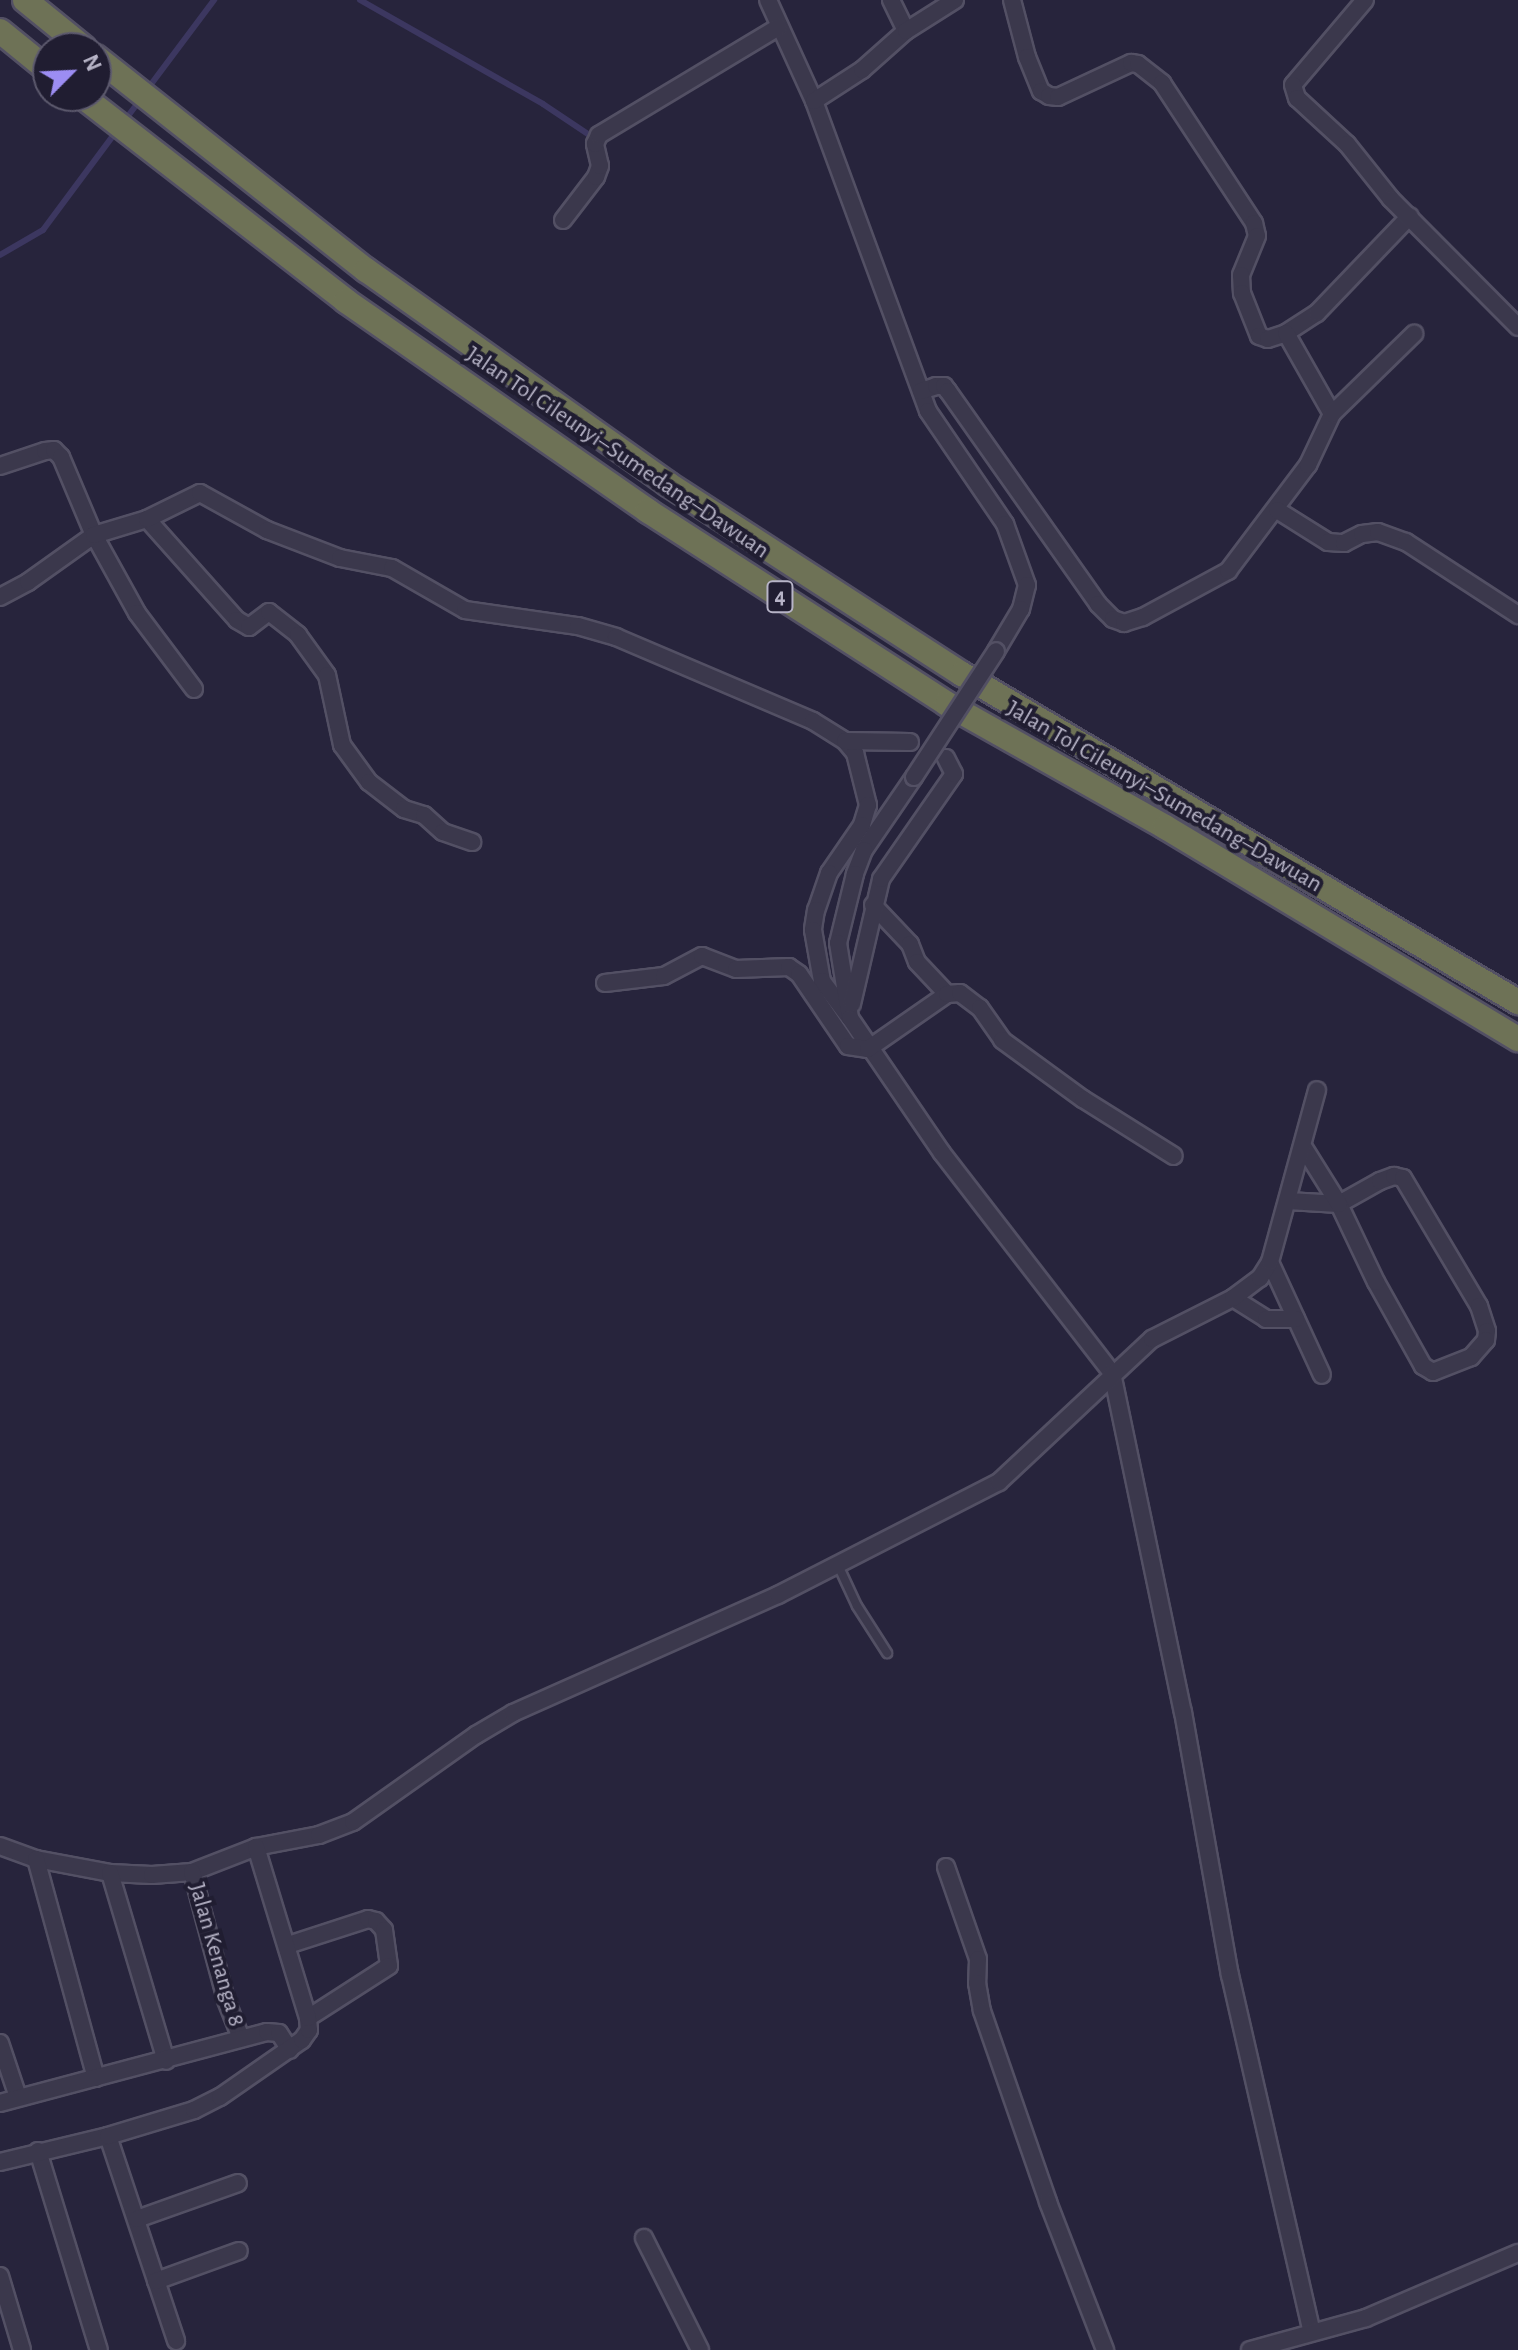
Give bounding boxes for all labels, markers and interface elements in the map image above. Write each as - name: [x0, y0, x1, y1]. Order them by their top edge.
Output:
- north arrow: [32, 32, 112, 112]
- text: N: [79, 52, 105, 75]
- street label: Jalan Tol Cileunyi–Sumedang–Dawuan: [460, 341, 774, 565]
- road number: 4: [766, 579, 794, 615]
- street label: Jalan Tol Cileunyi–Sumedang–Dawuan: [1001, 695, 1327, 899]
- street label: Jalan Kenanga 8: [182, 1880, 250, 2030]

